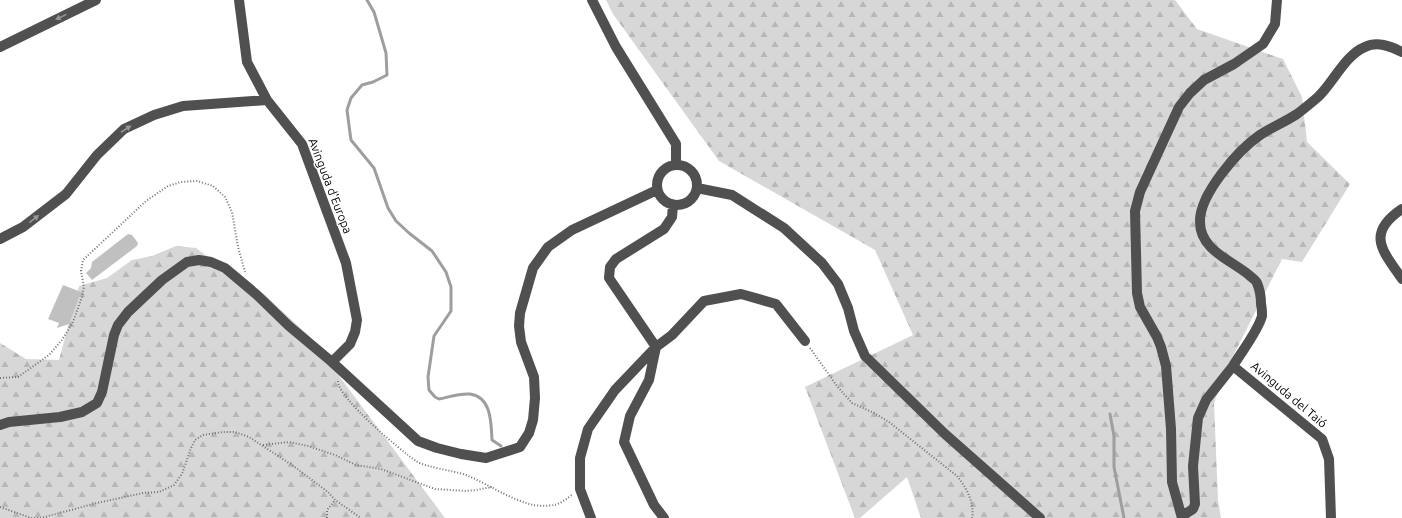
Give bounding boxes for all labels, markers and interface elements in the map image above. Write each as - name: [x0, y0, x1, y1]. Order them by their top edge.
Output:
- one-way arrow: [55, 14, 66, 20]
- one-way arrow: [121, 126, 132, 133]
- street label: Avinguda d'Europa: [306, 136, 355, 235]
- one-way arrow: [28, 215, 39, 223]
- street label: Avinguda del Taió: [1249, 359, 1330, 430]

